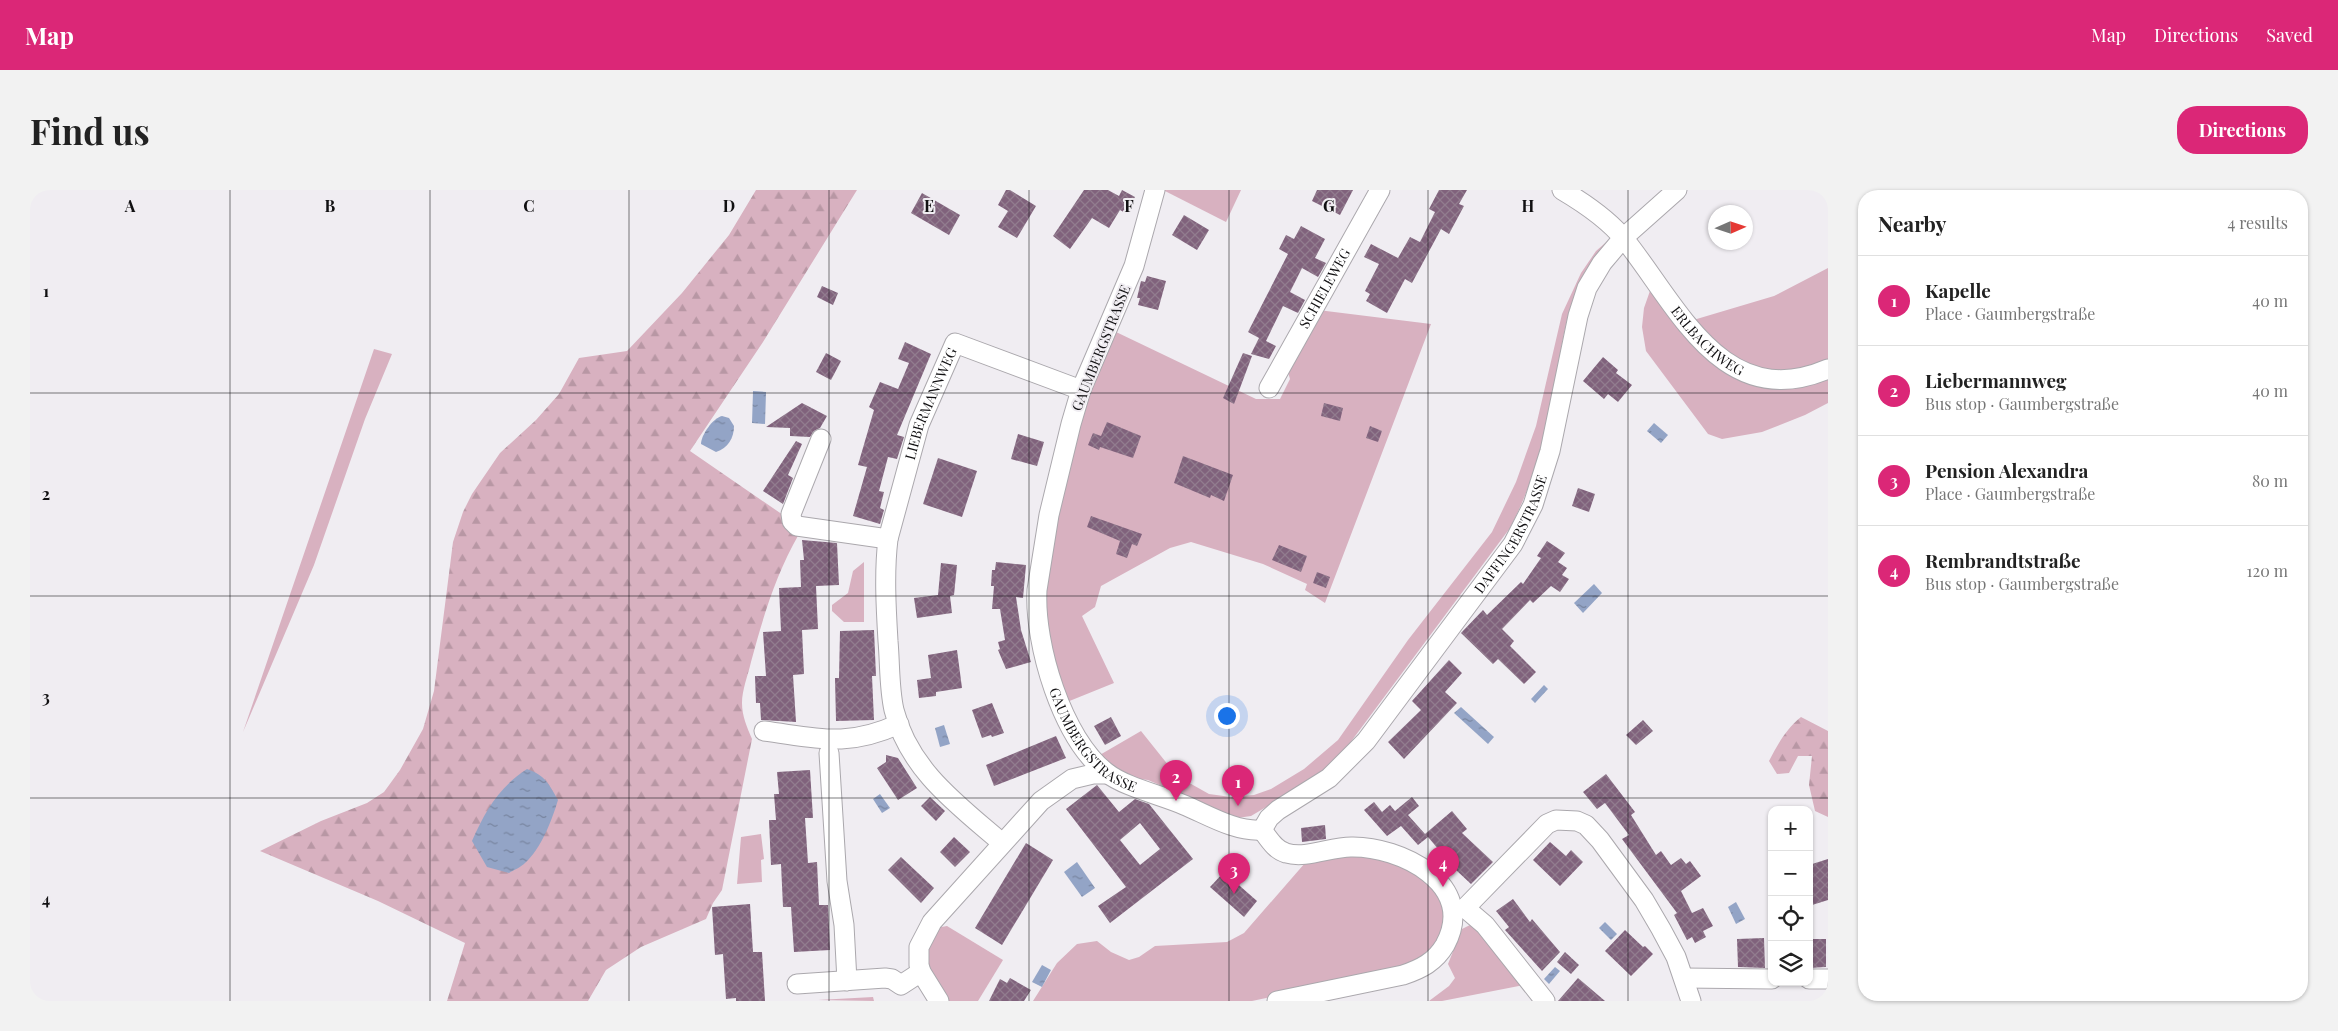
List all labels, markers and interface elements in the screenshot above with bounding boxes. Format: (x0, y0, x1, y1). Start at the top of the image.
text: Map (25, 19, 74, 51)
text: Map (2091, 23, 2126, 47)
text: Directions (2154, 23, 2238, 47)
text: Saved (2266, 23, 2313, 47)
button: Directions (2177, 106, 2308, 154)
text: Find us (30, 107, 150, 154)
text: A (124, 195, 136, 216)
text: B (325, 195, 336, 216)
text: C (523, 195, 535, 216)
text: D (723, 195, 735, 216)
text: E (924, 195, 934, 216)
text: F (1124, 195, 1134, 216)
text: G (1323, 195, 1335, 216)
text: H (1522, 195, 1535, 216)
north arrow (1708, 205, 1753, 250)
text: Nearby (1878, 209, 1947, 237)
text: 4 results (2227, 212, 2288, 233)
street label: SCHIELEWEG (1294, 245, 1354, 332)
text: Kapelle (1925, 277, 1991, 303)
text: 1 (43, 280, 49, 301)
street label: GAUMBERGSTRASSE (1067, 282, 1134, 414)
text: 1 (1891, 290, 1897, 311)
text: 40 m (2252, 290, 2288, 311)
street label: ERLBACHWEG (1667, 302, 1748, 380)
text: Place · Gaumbergstraße (1925, 303, 2095, 324)
street label: LIEBERMANNWEG (900, 344, 961, 462)
text: Liebermannweg (1925, 367, 2067, 393)
text: 2 (1890, 380, 1898, 401)
text: 40 m (2252, 380, 2288, 401)
text: Bus stop · Gaumbergstraße (1925, 393, 2119, 414)
text: Pension Alexandra (1925, 457, 2088, 483)
text: 3 (1890, 470, 1898, 491)
text: 80 m (2252, 470, 2288, 491)
street label: DAFFINGERSTRASSE (1469, 472, 1551, 597)
text: 2 (42, 483, 50, 504)
text: Place · Gaumbergstraße (1925, 483, 2095, 504)
text: Rembrandtstraße (1925, 547, 2081, 573)
text: 4 (1890, 560, 1898, 581)
text: 120 m (2247, 560, 2288, 581)
text: Bus stop · Gaumbergstraße (1925, 573, 2119, 594)
street label: GAUMBERGSTRASSE (1045, 685, 1140, 796)
text: 3 (42, 686, 50, 707)
your location (1214, 703, 1240, 729)
pin: 2 (1160, 760, 1192, 801)
pin: 1 (1222, 765, 1254, 806)
map controls (1768, 806, 1813, 986)
button: + (1768, 806, 1813, 851)
pin: 4 (1427, 846, 1459, 887)
button: − (1768, 851, 1813, 896)
pin: 3 (1218, 853, 1250, 894)
text: 4 (42, 888, 50, 909)
button: locate (1768, 896, 1813, 941)
button: layers (1768, 941, 1813, 986)

